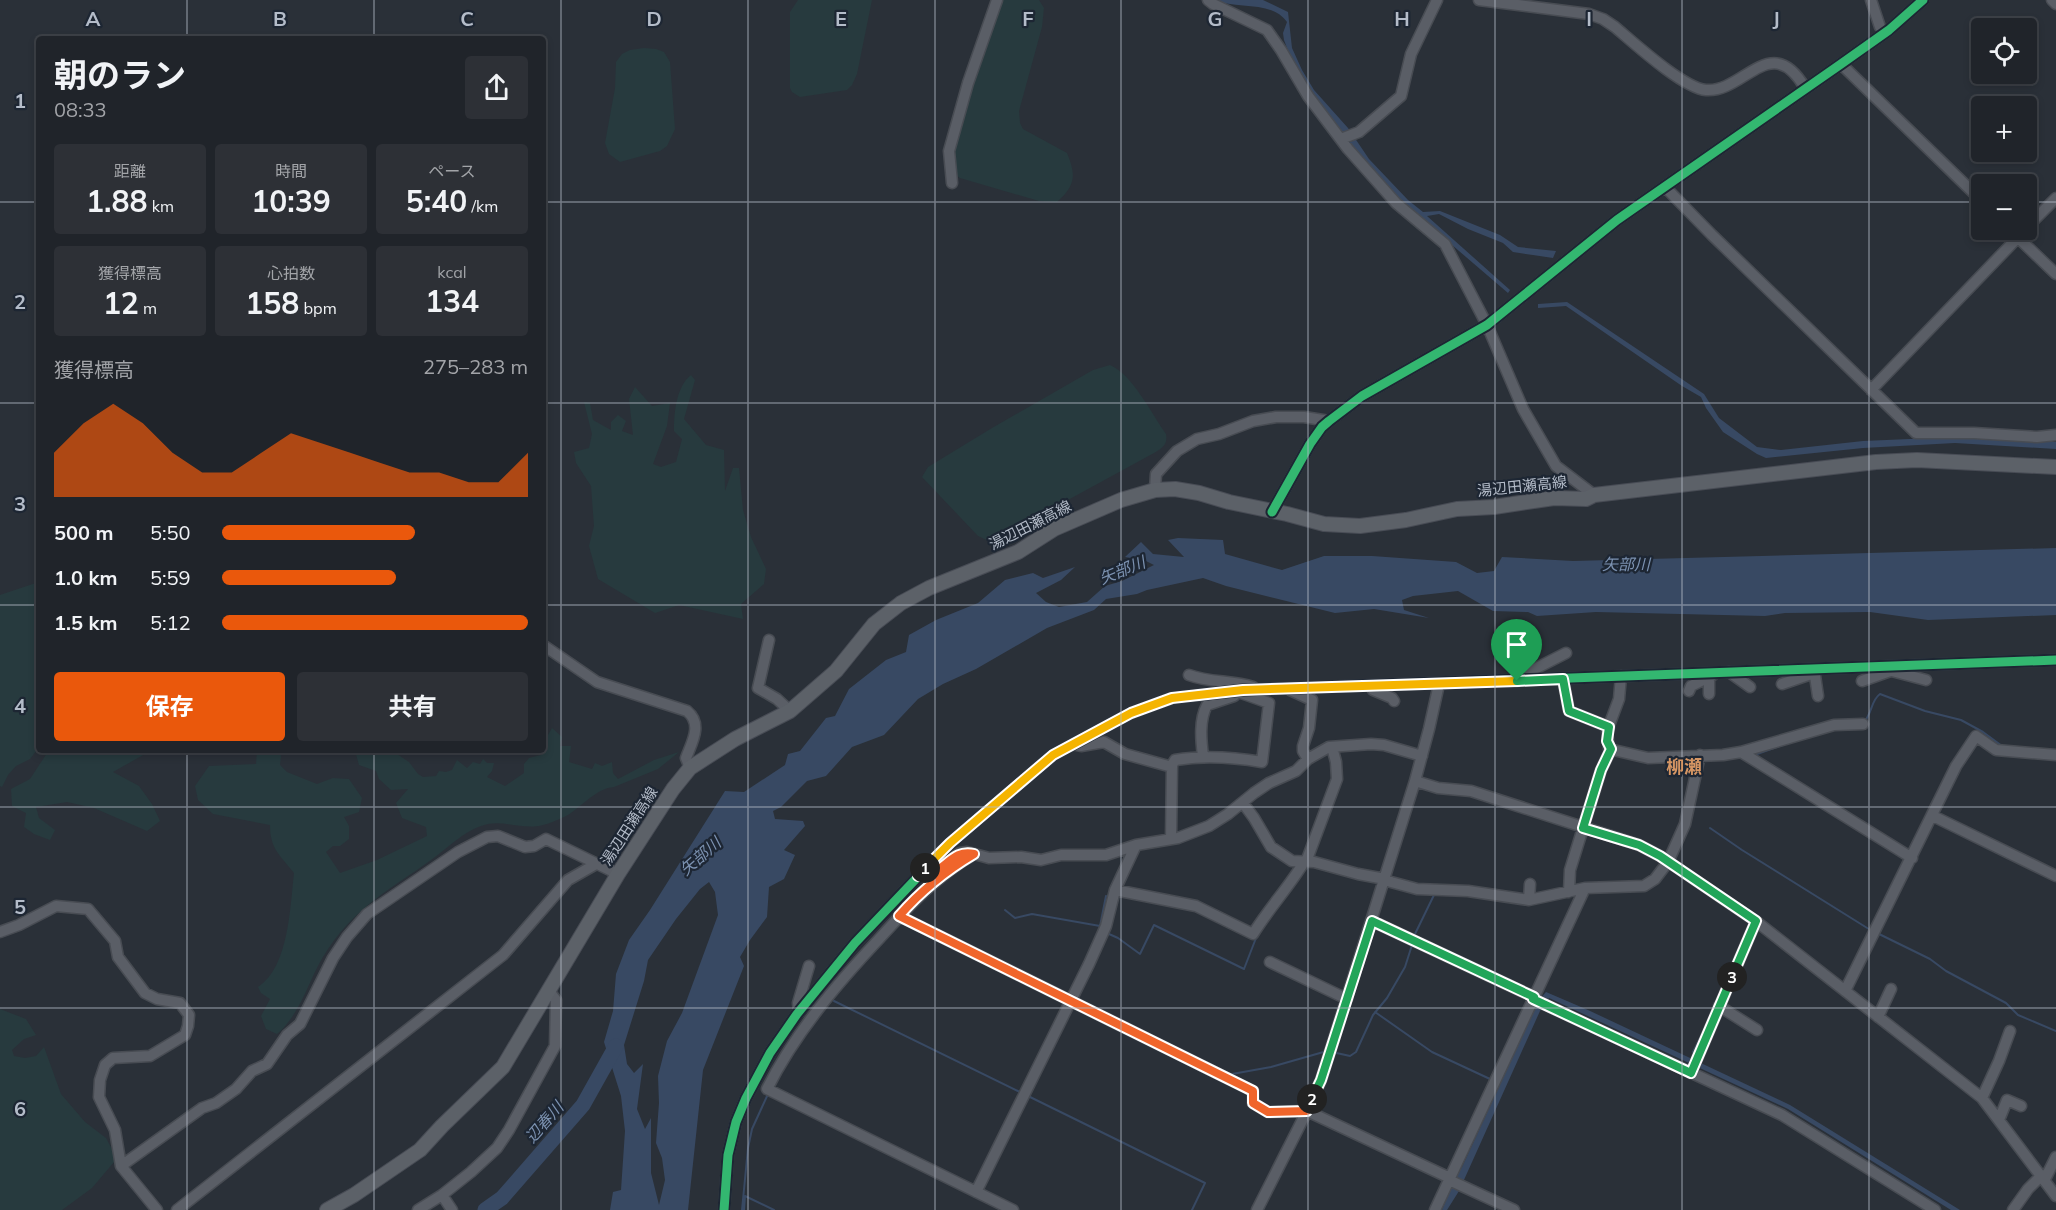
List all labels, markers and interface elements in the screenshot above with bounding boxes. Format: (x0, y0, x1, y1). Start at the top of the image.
text: A (86, 6, 101, 31)
text: B (273, 6, 287, 31)
text: C (460, 6, 474, 31)
text: D (646, 6, 662, 31)
text: E (835, 6, 847, 31)
text: F (1022, 6, 1034, 31)
text: G (1208, 6, 1222, 31)
text: H (1394, 6, 1410, 31)
text: I (1586, 6, 1592, 31)
text: J (1772, 6, 1780, 31)
map controls (1971, 18, 2037, 240)
button: locate (1971, 18, 2037, 84)
text: 朝のラン (54, 54, 186, 95)
button: share (465, 56, 528, 119)
text: 1 (14, 88, 26, 113)
button: + (1971, 96, 2037, 162)
text: 08:33 (54, 97, 107, 122)
text: 距離 (114, 161, 146, 181)
text: 時間 (275, 161, 307, 181)
text: ペース (428, 161, 476, 181)
button: − (1971, 174, 2037, 240)
text: 1.88 (86, 182, 147, 220)
text: 10:39 (251, 182, 331, 220)
text: 5:40 (406, 182, 467, 220)
text: km (147, 196, 174, 216)
text: /km (467, 196, 498, 216)
text: kcal (437, 262, 467, 282)
text: 獲得標高 (98, 263, 162, 283)
text: 心拍数 (267, 263, 315, 283)
text: 134 (425, 282, 479, 320)
text: 12 (103, 284, 139, 322)
text: 158 (245, 284, 299, 322)
text: 2 (14, 289, 26, 314)
text: m (139, 298, 157, 318)
text: bpm (299, 298, 337, 318)
text: 275–283 m (423, 354, 528, 379)
text: 獲得標高 (54, 357, 134, 382)
street label: 湯辺田瀬高線 (1476, 472, 1568, 500)
text: 3 (14, 491, 26, 516)
street label: 湯辺田瀬高線 (986, 496, 1074, 554)
text: 500 m (54, 520, 113, 545)
text: 5:50 (150, 520, 191, 545)
water label: 矢部川 (1096, 551, 1150, 588)
water label: 矢部川 (1602, 554, 1652, 574)
text: 1.0 km (54, 565, 117, 590)
text: 5:59 (150, 565, 191, 590)
text: 1.5 km (54, 610, 117, 635)
text: 5:12 (150, 610, 191, 635)
pin (1491, 619, 1542, 681)
icon: arrive (1500, 628, 1533, 661)
button: 保存 (54, 672, 285, 741)
button: 共有 (297, 672, 528, 741)
text: 4 (14, 693, 26, 718)
district label: 柳瀬 (1666, 755, 1702, 778)
street label: 湯辺田瀬高線 (597, 783, 661, 869)
water label: 矢部川 (675, 831, 726, 879)
pin: 1 (910, 853, 940, 883)
text: 1 (920, 858, 930, 878)
text: 5 (14, 894, 26, 919)
pin: 3 (1717, 962, 1747, 992)
text: 3 (1727, 967, 1737, 987)
pin: 2 (1297, 1084, 1327, 1114)
text: 2 (1307, 1089, 1317, 1109)
text: 6 (14, 1096, 26, 1121)
water label: 辺春川 (521, 1096, 569, 1147)

